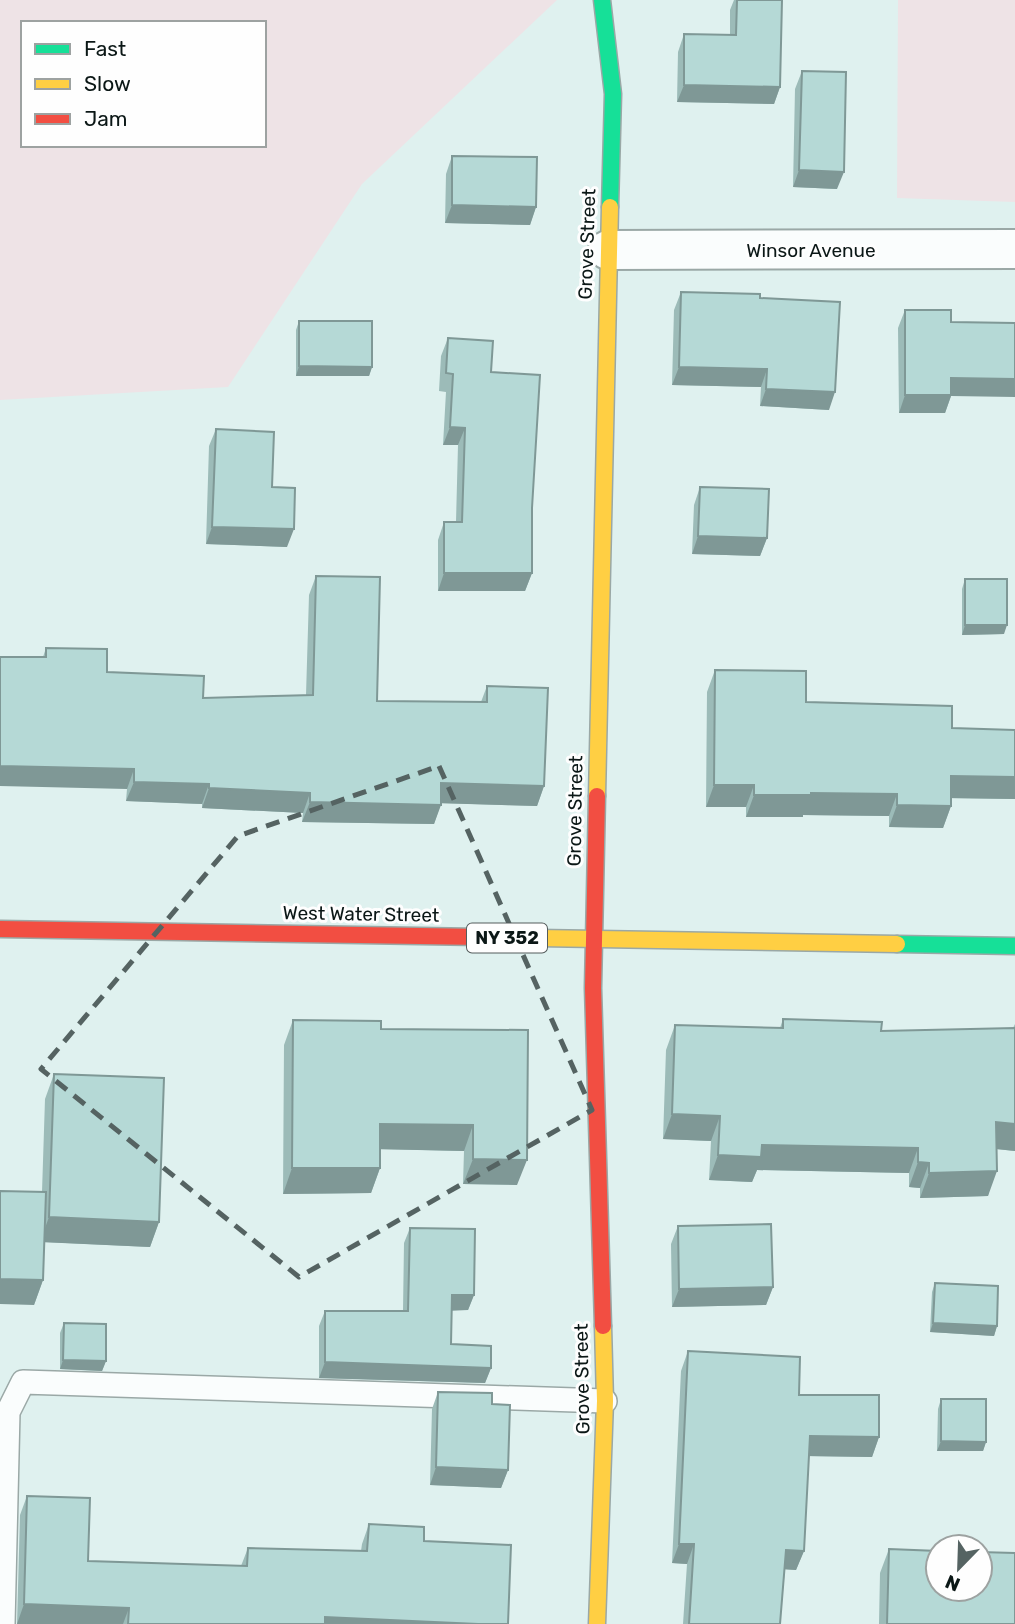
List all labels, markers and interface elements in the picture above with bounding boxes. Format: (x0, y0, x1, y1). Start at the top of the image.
legend (21, 21, 266, 147)
text: Fast (84, 36, 126, 61)
text: Slow (84, 71, 131, 96)
text: Jam (84, 106, 128, 131)
street label: Grove Street (574, 188, 600, 300)
street label: Winsor Avenue (746, 239, 876, 262)
street label: Grove Street (563, 755, 587, 867)
street label: West Water Street (283, 901, 440, 927)
road number: NY 352 (467, 923, 547, 953)
street label: Grove Street (570, 1323, 594, 1435)
north arrow (924, 1533, 994, 1603)
text: N (942, 1570, 963, 1596)

